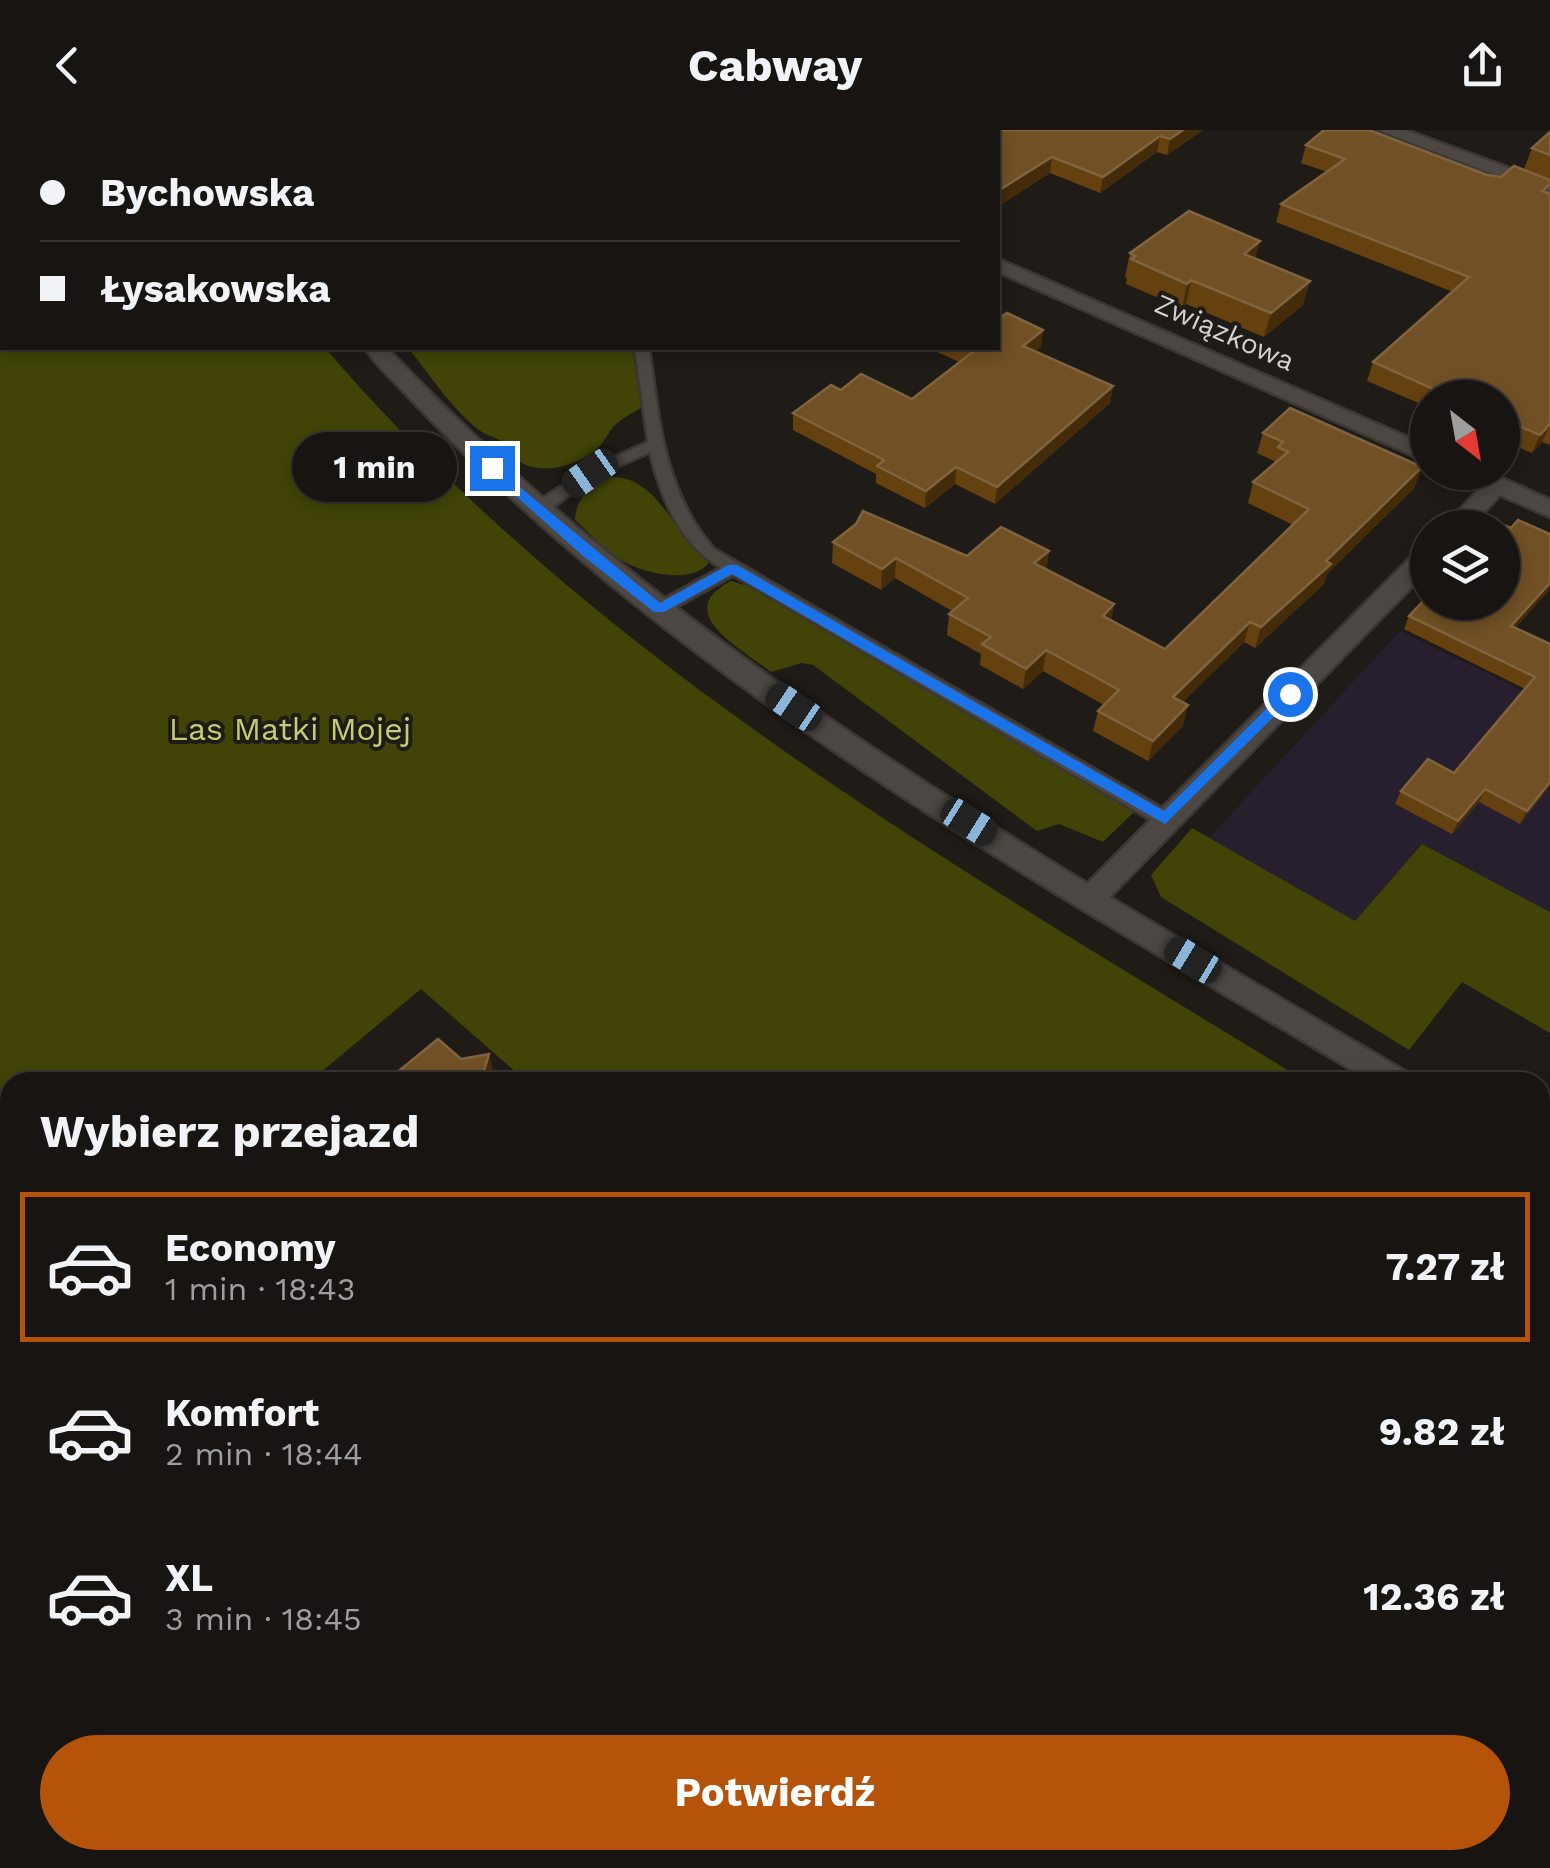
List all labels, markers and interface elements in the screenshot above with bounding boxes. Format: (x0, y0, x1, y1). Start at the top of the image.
icon: back (40, 38, 95, 93)
icon: share (1455, 38, 1510, 93)
text: Cabway (688, 39, 862, 92)
text: Bychowska (100, 171, 314, 215)
text: Łysakowska (100, 267, 330, 311)
street label: Związkowa (1150, 287, 1300, 378)
north arrow (1410, 380, 1520, 490)
map controls (1410, 380, 1520, 620)
callout: 1 min (292, 433, 457, 503)
car (557, 444, 623, 502)
route end (470, 446, 515, 491)
text: 1 min (333, 448, 416, 486)
button: layers (1410, 510, 1520, 620)
route start (1268, 672, 1313, 717)
car (761, 678, 827, 736)
park label: Las Matki Mojej (169, 710, 411, 748)
car (936, 793, 1002, 851)
car (1160, 932, 1226, 988)
text: Wybierz przejazd (40, 1105, 419, 1158)
icon: car (45, 1222, 135, 1312)
text: Economy (165, 1226, 336, 1270)
text: 7.27 zł (1386, 1245, 1505, 1289)
text: 1 min · 18:43 (165, 1270, 356, 1308)
icon: car (45, 1387, 135, 1477)
text: Komfort (165, 1391, 319, 1435)
text: 9.82 zł (1379, 1410, 1505, 1454)
text: 2 min · 18:44 (165, 1435, 363, 1473)
icon: car (45, 1552, 135, 1642)
text: XL (165, 1556, 213, 1600)
text: 12.36 zł (1363, 1575, 1505, 1619)
text: 3 min · 18:45 (165, 1600, 362, 1638)
button: Potwierdź (40, 1735, 1510, 1850)

